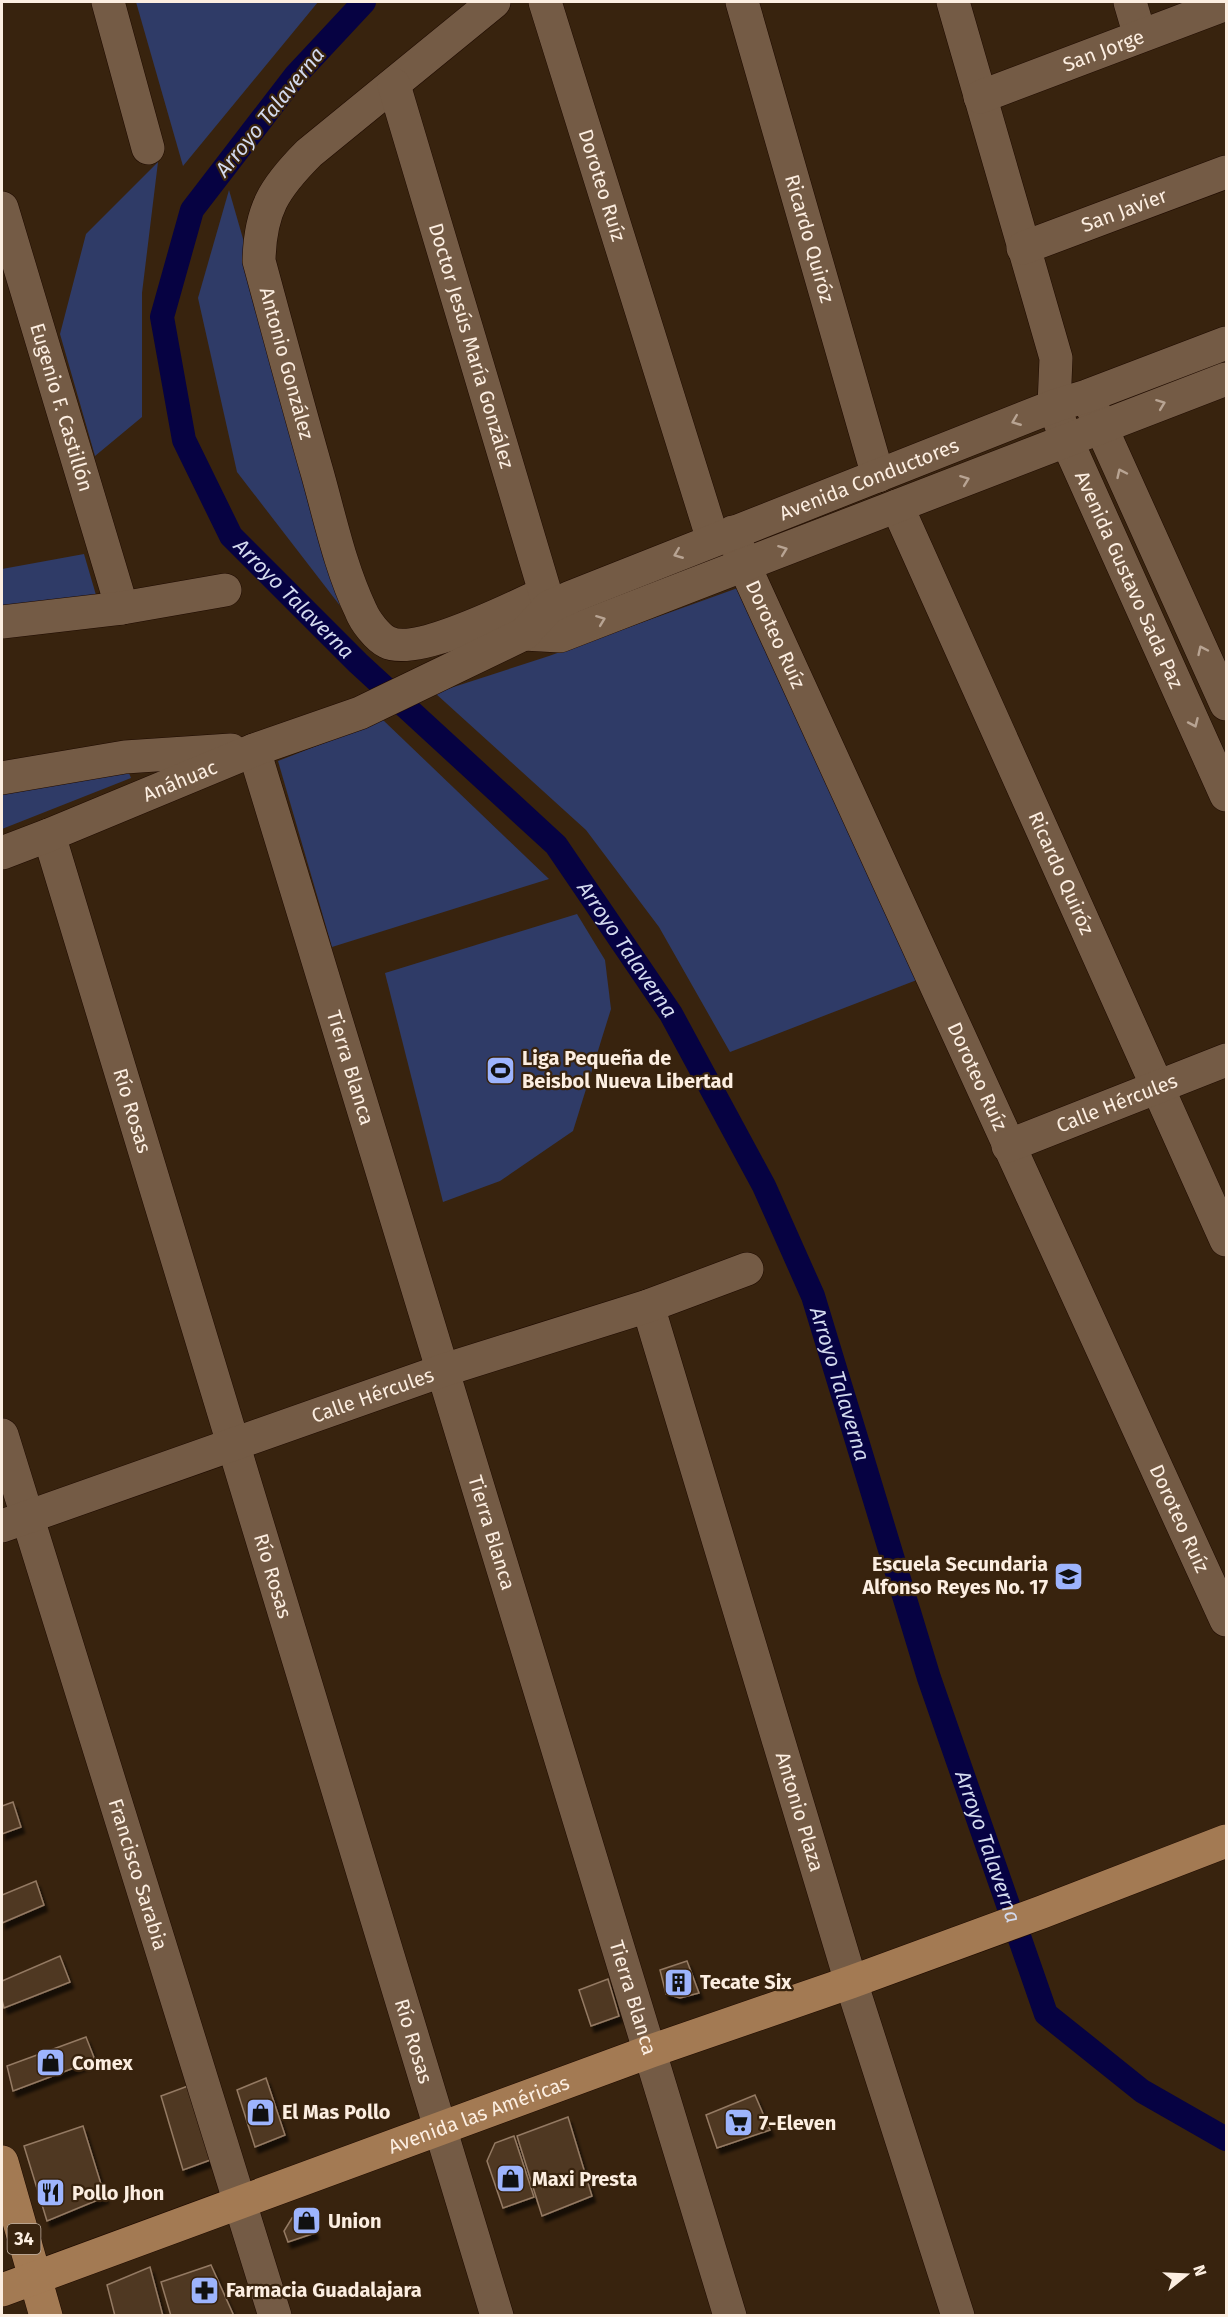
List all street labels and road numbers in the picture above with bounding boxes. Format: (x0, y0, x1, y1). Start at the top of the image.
street label: San Jorge (1059, 24, 1147, 77)
street label: Doroteo Ruíz (573, 126, 631, 245)
street label: Ricardo Quiróz (780, 171, 840, 306)
street label: San Javier (1078, 183, 1171, 237)
street label: Doctor Jesús María González (424, 220, 520, 472)
street label: Antonio González (255, 285, 319, 442)
street label: Eugenio F. Castillón (25, 320, 98, 494)
street label: Avenida Conductores (776, 433, 962, 525)
street label: Avenida Gustavo Sada Paz (1070, 467, 1189, 692)
street label: Doroteo Ruíz (741, 576, 811, 692)
street label: Anáhuac (139, 755, 220, 807)
street label: Ricardo Quiróz (1023, 807, 1100, 938)
street label: Tierra Blanca (322, 1007, 379, 1128)
street label: Doroteo Ruíz (943, 1018, 1013, 1135)
street label: Río Rosas (108, 1065, 157, 1156)
street label: Calle Hércules (1053, 1068, 1181, 1138)
street label: Calle Hércules (308, 1363, 437, 1428)
street label: Doroteo Ruíz (1145, 1461, 1215, 1577)
street label: Tierra Blanca (463, 1472, 521, 1593)
street label: Río Rosas (249, 1531, 297, 1621)
street label: Antonio Plaza (771, 1749, 829, 1874)
street label: Francisco Sarabia (103, 1796, 173, 1953)
street label: Tierra Blanca (604, 1937, 662, 2058)
street label: Río Rosas (390, 1996, 438, 2086)
street label: Avenida las Américas (385, 2070, 573, 2159)
road number: 34 (8, 2224, 40, 2254)

